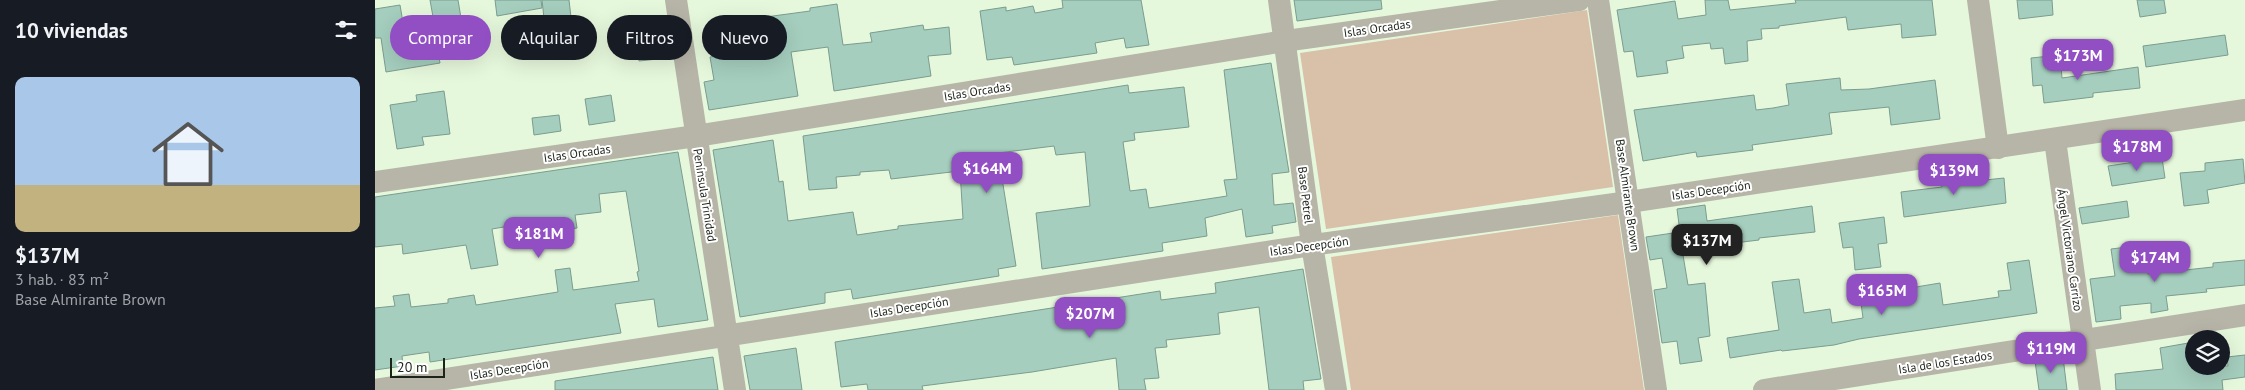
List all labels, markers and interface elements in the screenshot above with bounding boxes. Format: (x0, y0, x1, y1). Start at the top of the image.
chip: Comprar (390, 15, 491, 60)
chip: Alquilar (501, 15, 597, 60)
chip: Filtros (607, 15, 692, 60)
chip: Nuevo (702, 15, 787, 60)
icon: filters (332, 16, 360, 44)
street label: Islas Orcadas (1343, 16, 1411, 40)
text: 10 viviendas (15, 17, 128, 44)
pin: $173M (2043, 38, 2113, 81)
text: $173M (2053, 45, 2103, 65)
street label: Islas Orcadas (943, 78, 1011, 104)
icon: home (143, 109, 233, 199)
pin: $178M (2102, 130, 2172, 172)
text: $178M (2112, 136, 2162, 156)
street label: Base Almirante Brown (1613, 138, 1643, 252)
street label: Islas Orcadas (543, 141, 611, 165)
street label: Península Trinidad (690, 147, 720, 243)
pin: $164M (952, 152, 1022, 194)
pin: $139M (1919, 154, 1989, 196)
text: $164M (962, 158, 1012, 178)
text: $139M (1929, 160, 1979, 180)
street label: Base Petrel (1295, 166, 1317, 225)
street label: Islas Decepción (1671, 177, 1751, 203)
street label: Ángel Victoriano Carrizo (2054, 188, 2086, 312)
pin: $181M (504, 216, 574, 259)
text: $181M (514, 223, 564, 243)
pin: $137M (1672, 224, 1742, 266)
text: $137M (1682, 230, 1732, 250)
street label: Islas Decepción (1269, 233, 1349, 259)
pin: $174M (2120, 240, 2190, 283)
text: $137M (15, 242, 79, 269)
text: $174M (2130, 247, 2180, 267)
text: 3 hab. · 83 m² (15, 269, 109, 289)
pin: $165M (1847, 274, 1917, 316)
text: $165M (1857, 280, 1907, 300)
text: Base Almirante Brown (15, 289, 166, 309)
street label: Islas Decepción (869, 293, 949, 321)
pin: $207M (1055, 296, 1125, 339)
text: $207M (1065, 303, 1115, 323)
map controls (2185, 330, 2230, 375)
button: layers (2185, 330, 2230, 375)
pin: $119M (2016, 332, 2086, 374)
text: $119M (2026, 338, 2076, 358)
street label: Isla de los Estados (1897, 347, 1993, 377)
scale bar (390, 355, 445, 378)
street label: Islas Decepción (469, 355, 549, 383)
text: 20 m (397, 358, 427, 376)

